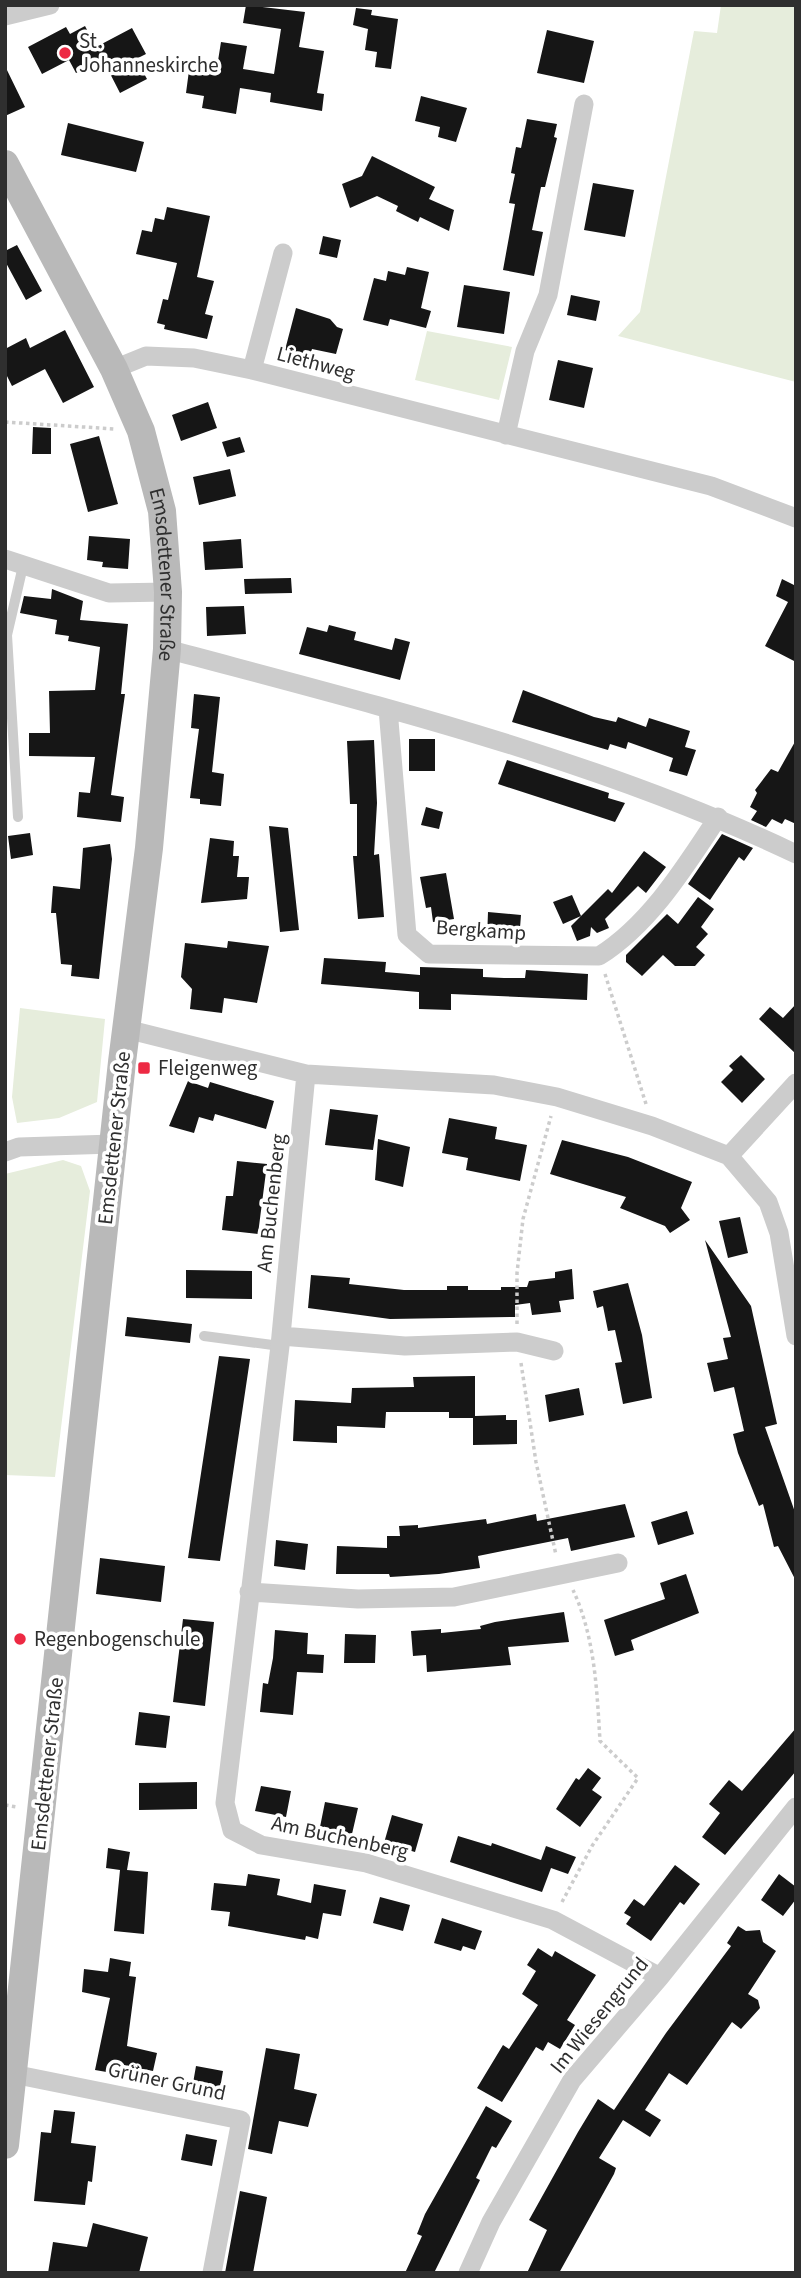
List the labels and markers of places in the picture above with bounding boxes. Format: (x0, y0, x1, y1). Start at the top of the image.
place label: St. Johanneskirche (79, 26, 219, 80)
marker: St. Johanneskirche (57, 45, 73, 61)
place label: Fleigenweg (158, 1053, 258, 1083)
marker: Fleigenweg (136, 1060, 152, 1076)
place label: Regenbogenschule (34, 1624, 200, 1654)
marker: Regenbogenschule (12, 1631, 28, 1647)

